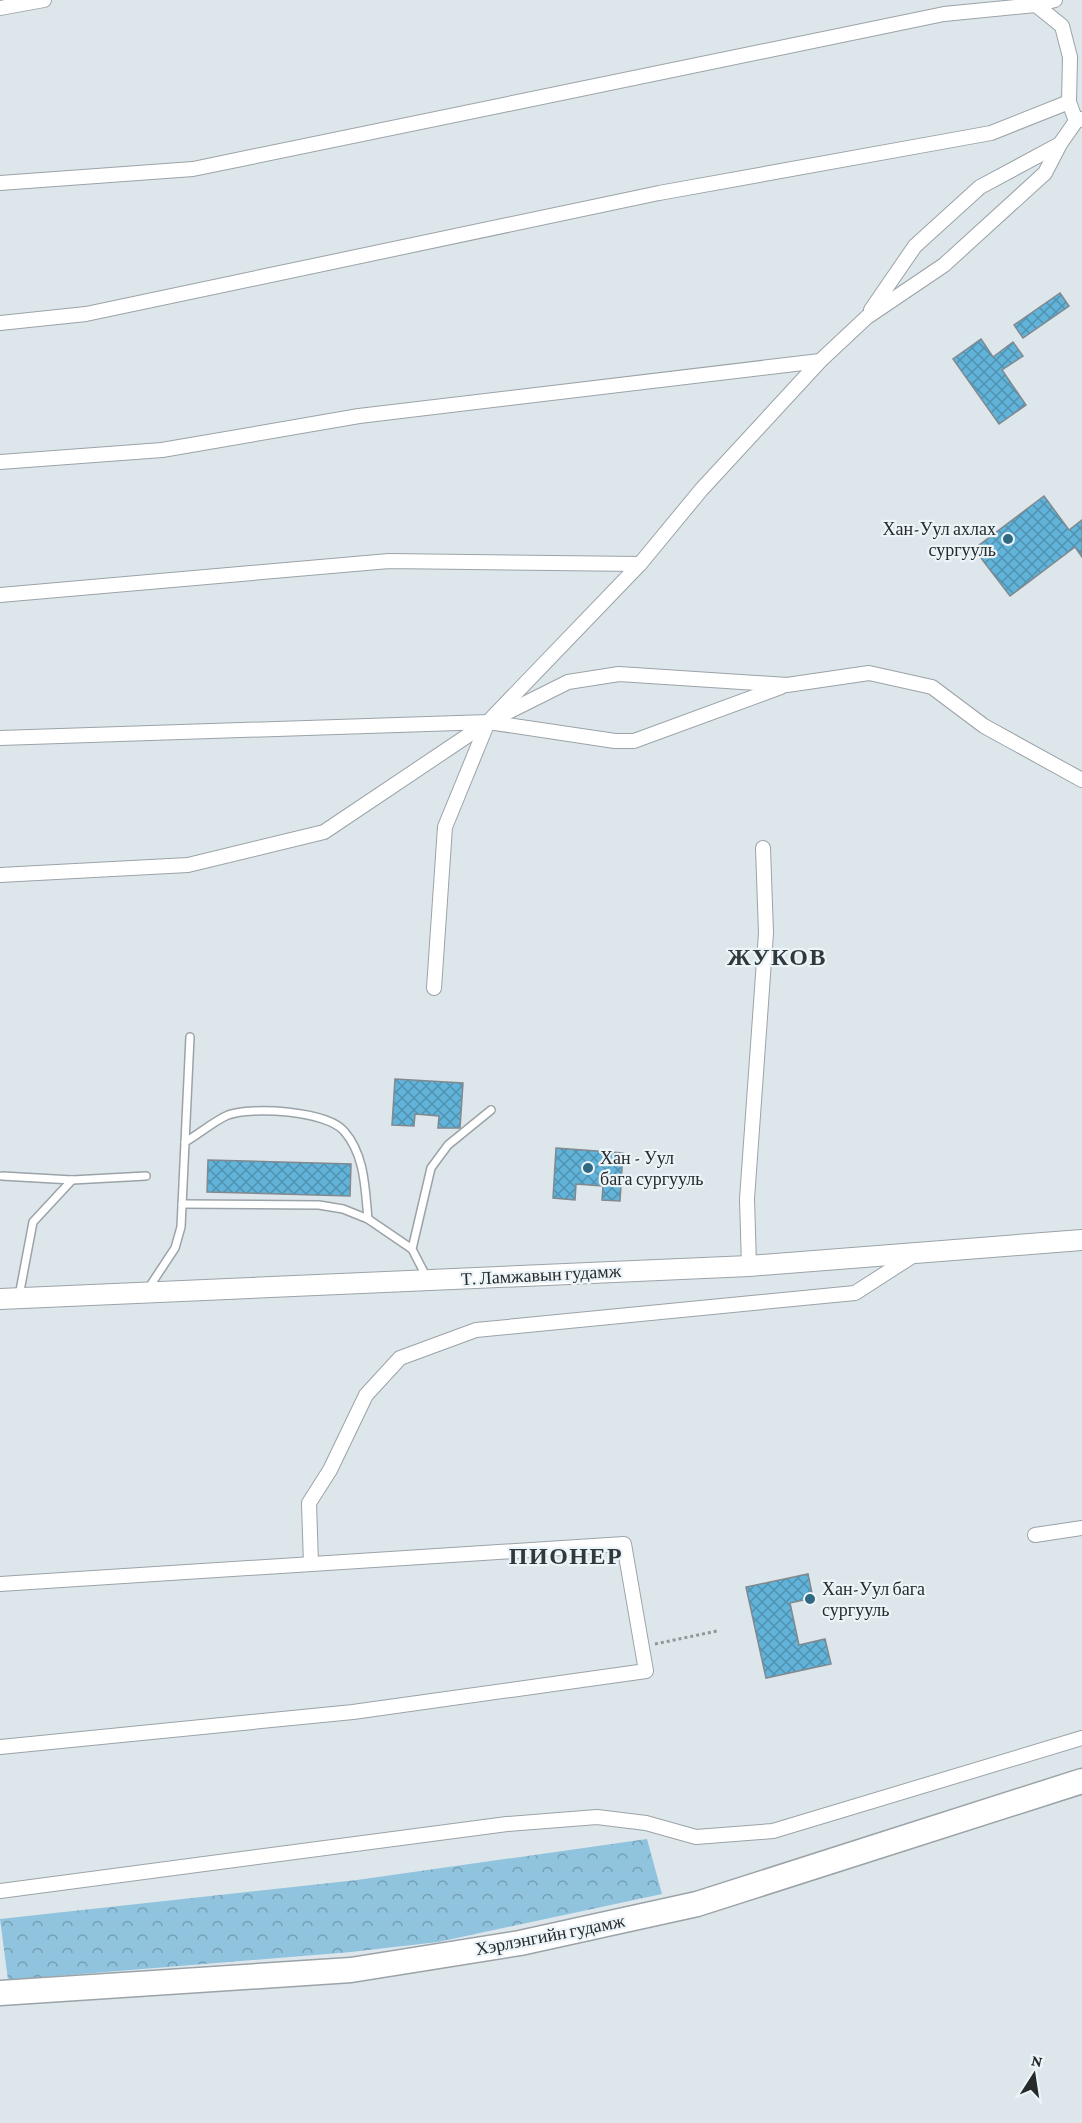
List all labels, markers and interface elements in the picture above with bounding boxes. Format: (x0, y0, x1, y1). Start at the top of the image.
place label: Хан-Уул ахлах сургууль (883, 519, 996, 560)
marker: Хан-Уул ахлах сургууль (1001, 532, 1015, 546)
district label: ЖУКОВ (727, 943, 827, 970)
place label: Хан - Уул бага сургууль (600, 1148, 703, 1189)
marker: Хан - Уул бага сургууль (581, 1161, 595, 1175)
street label: Т. Ламжавын гудамж (460, 1261, 622, 1289)
district label: ПИОНЕР (509, 1542, 623, 1569)
place label: Хан-Уул бага сургууль (822, 1579, 925, 1620)
marker: Хан-Уул бага сургууль (803, 1592, 817, 1606)
street label: Хэрлэнгийн гудамж (474, 1911, 627, 1959)
north arrow (1004, 2045, 1064, 2105)
text: N (1030, 2051, 1044, 2070)

